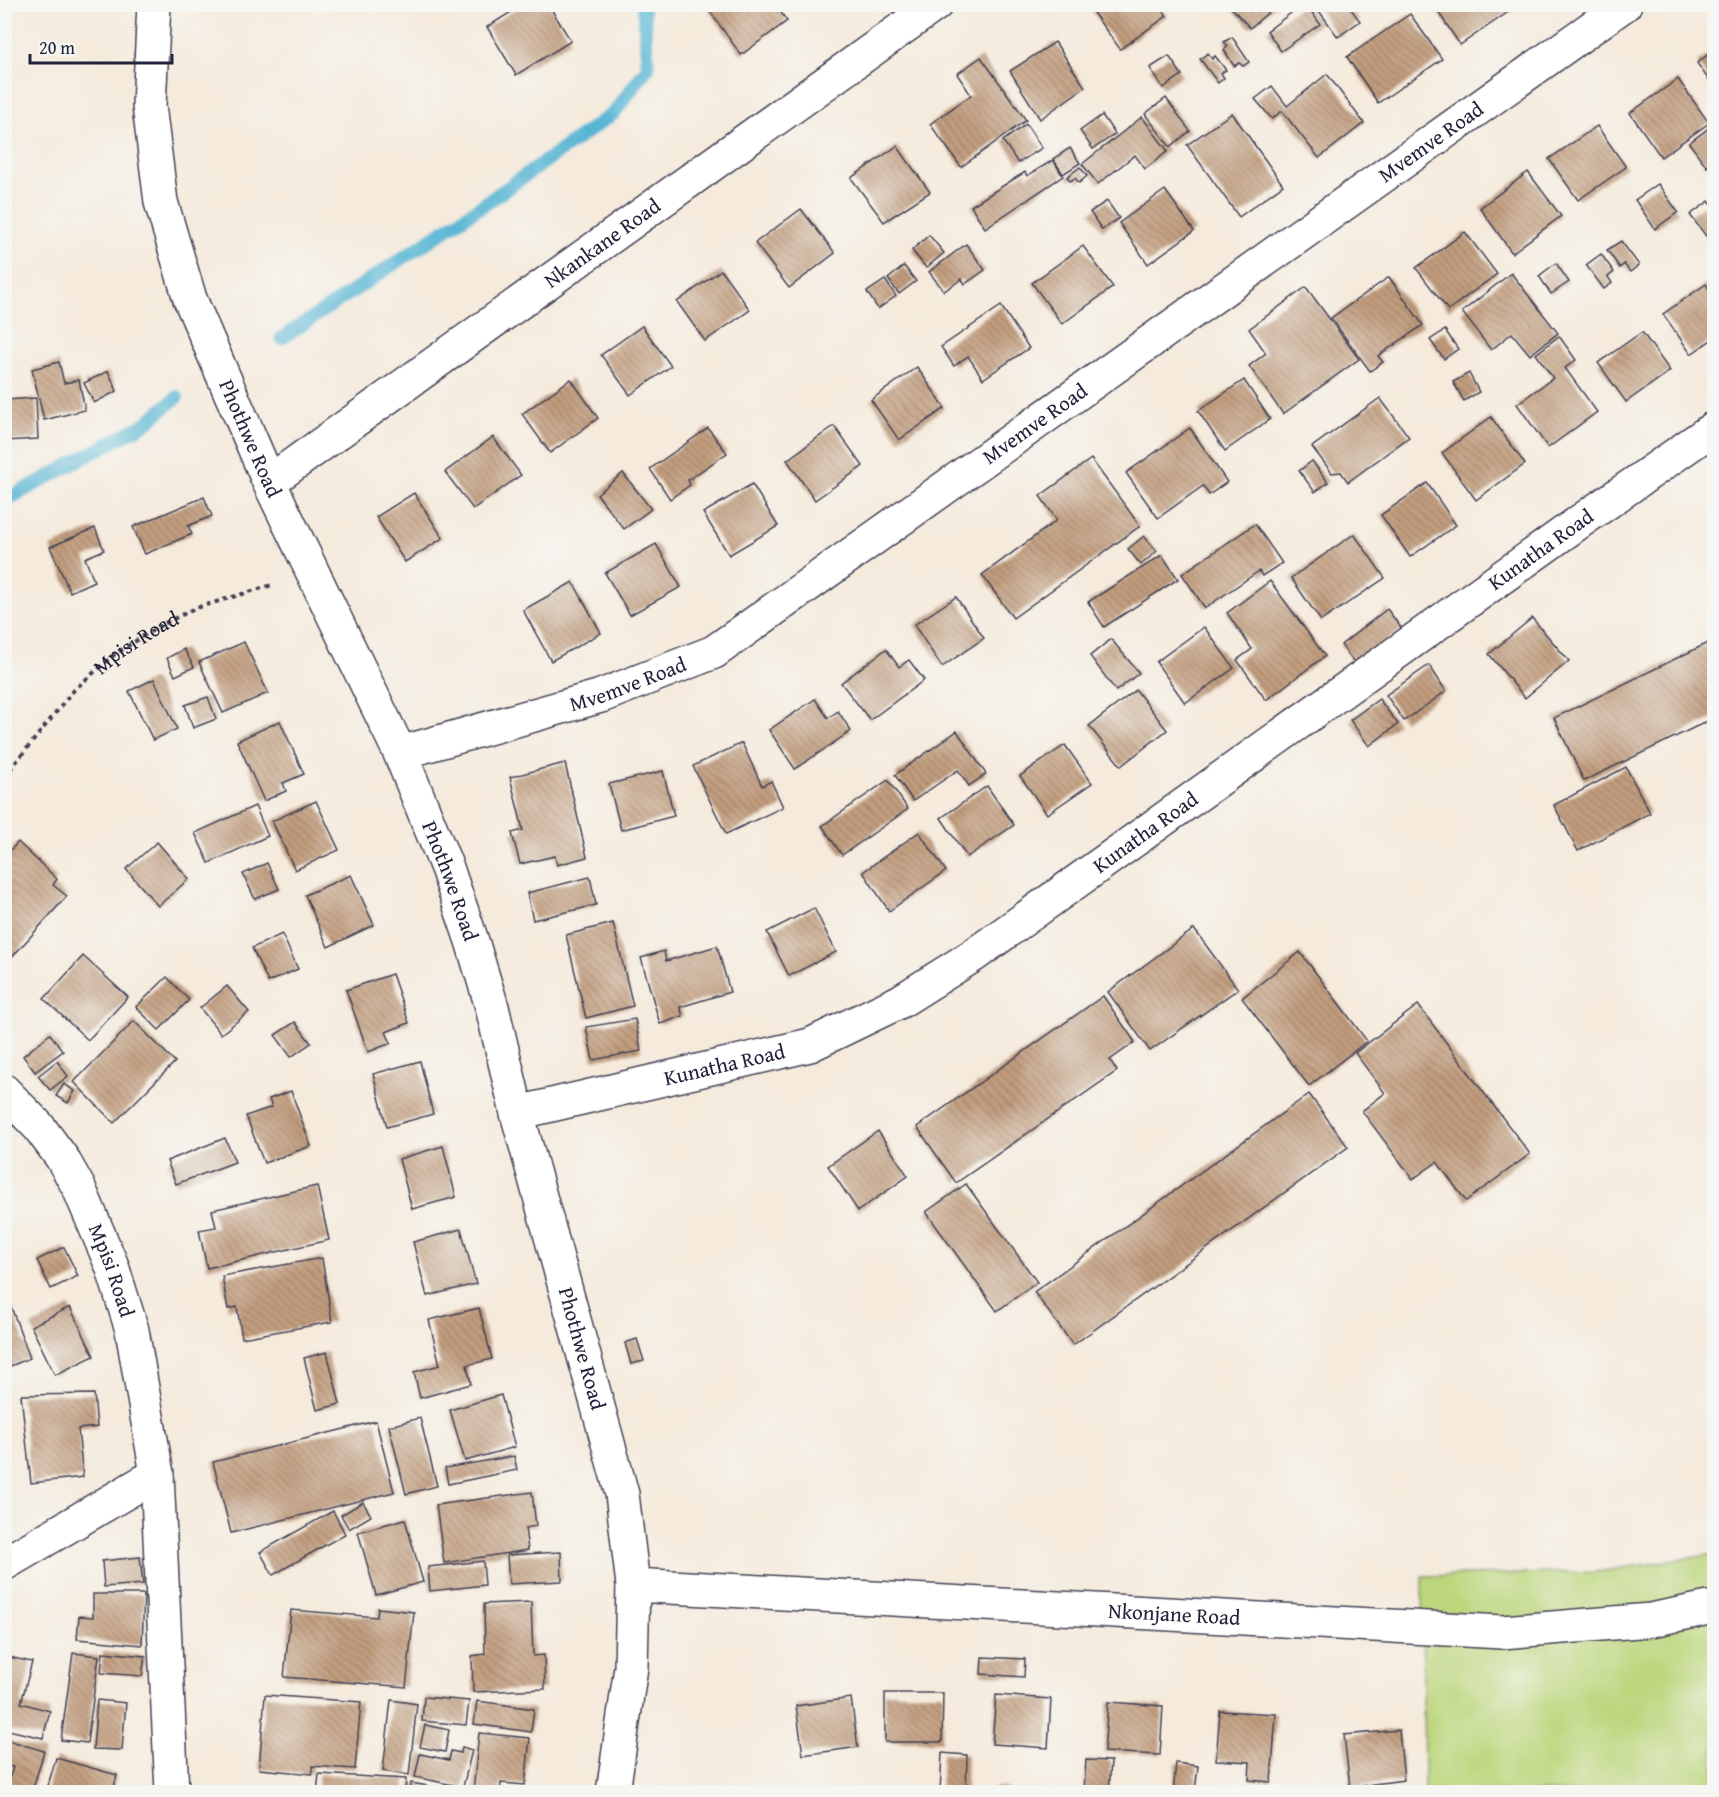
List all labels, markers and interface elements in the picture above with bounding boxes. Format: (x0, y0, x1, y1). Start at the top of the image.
scale bar (30, 27, 172, 65)
text: 20 m (39, 34, 75, 61)
street label: Mvemve Road (1372, 93, 1490, 190)
street label: Nkankane Road (537, 190, 667, 295)
street label: Phothwe Road (211, 374, 291, 503)
street label: Mvemve Road (976, 375, 1094, 471)
street label: Kunatha Road (1481, 500, 1600, 598)
street label: Mpisi Road (86, 602, 184, 682)
street label: Mvemve Road (566, 648, 691, 719)
street label: Kunatha Road (1086, 783, 1205, 880)
street label: Phothwe Road (414, 816, 487, 946)
street label: Kunatha Road (661, 1035, 789, 1093)
street label: Mpisi Road (81, 1219, 143, 1321)
street label: Phothwe Road (551, 1284, 614, 1414)
street label: Nkonjane Road (1107, 1595, 1242, 1633)

